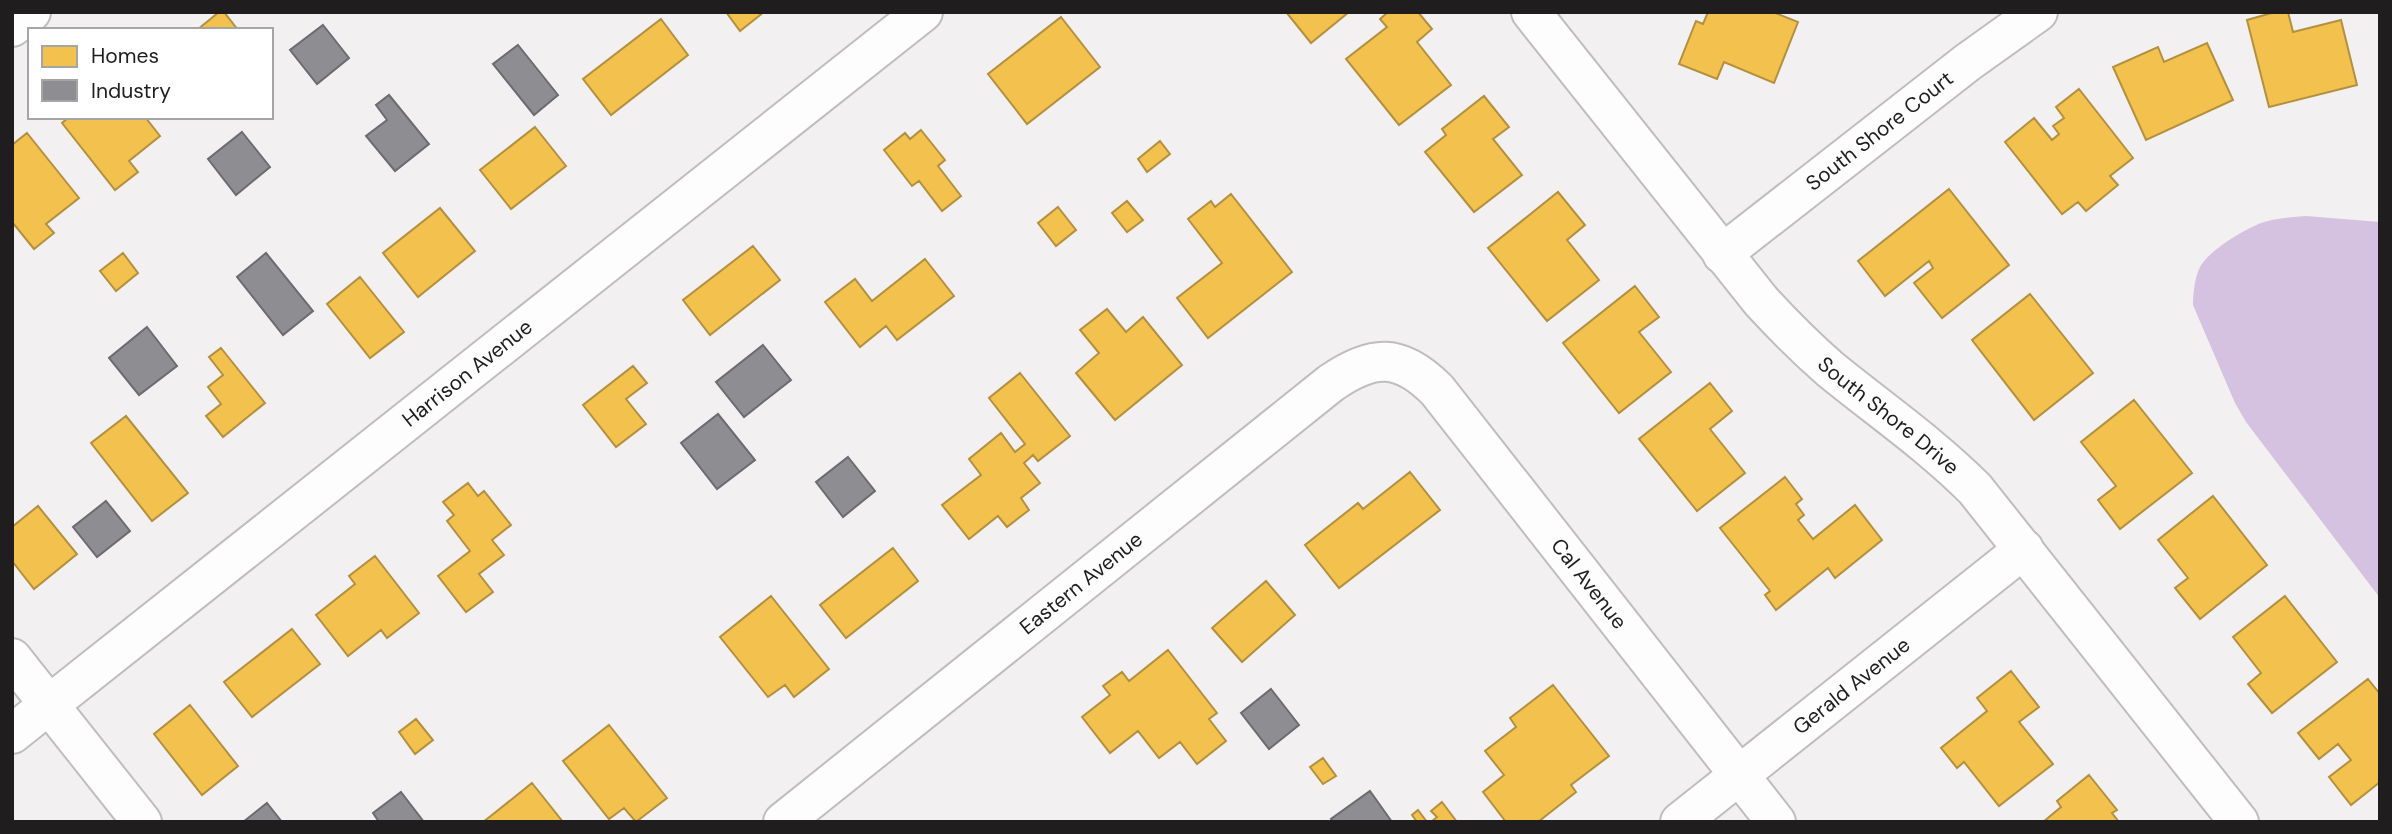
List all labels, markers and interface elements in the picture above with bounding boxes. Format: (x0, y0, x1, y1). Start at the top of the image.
legend (28, 28, 273, 119)
text: Homes (91, 42, 159, 70)
street label: South Shore Court (1800, 65, 1959, 197)
text: Industry (91, 77, 171, 105)
street label: Harrison Avenue (397, 313, 538, 433)
street label: South Shore Drive (1812, 350, 1965, 481)
street label: Eastern Avenue (1014, 525, 1149, 641)
street label: Cal Avenue (1545, 533, 1633, 635)
street label: Gerald Avenue (1787, 631, 1916, 741)

